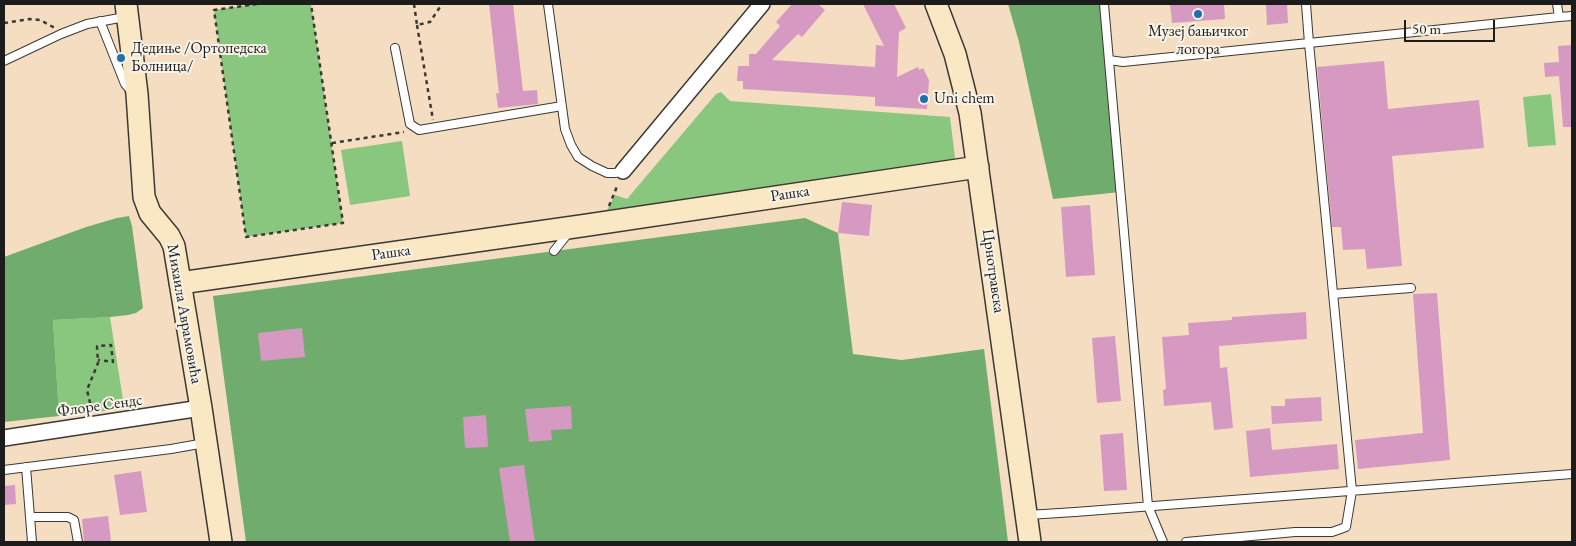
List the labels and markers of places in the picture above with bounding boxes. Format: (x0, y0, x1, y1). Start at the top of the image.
marker: Музеј бањичког логора (1192, 8, 1204, 20)
place label: Музеј бањичког логора (1148, 22, 1248, 60)
place label: Дедиње /Ортопедска Болница/ (131, 39, 267, 77)
marker: Дедиње /Ортопедска Болница/ (115, 52, 127, 64)
place label: Uni chem (934, 89, 995, 109)
marker: Uni chem (918, 93, 930, 105)

